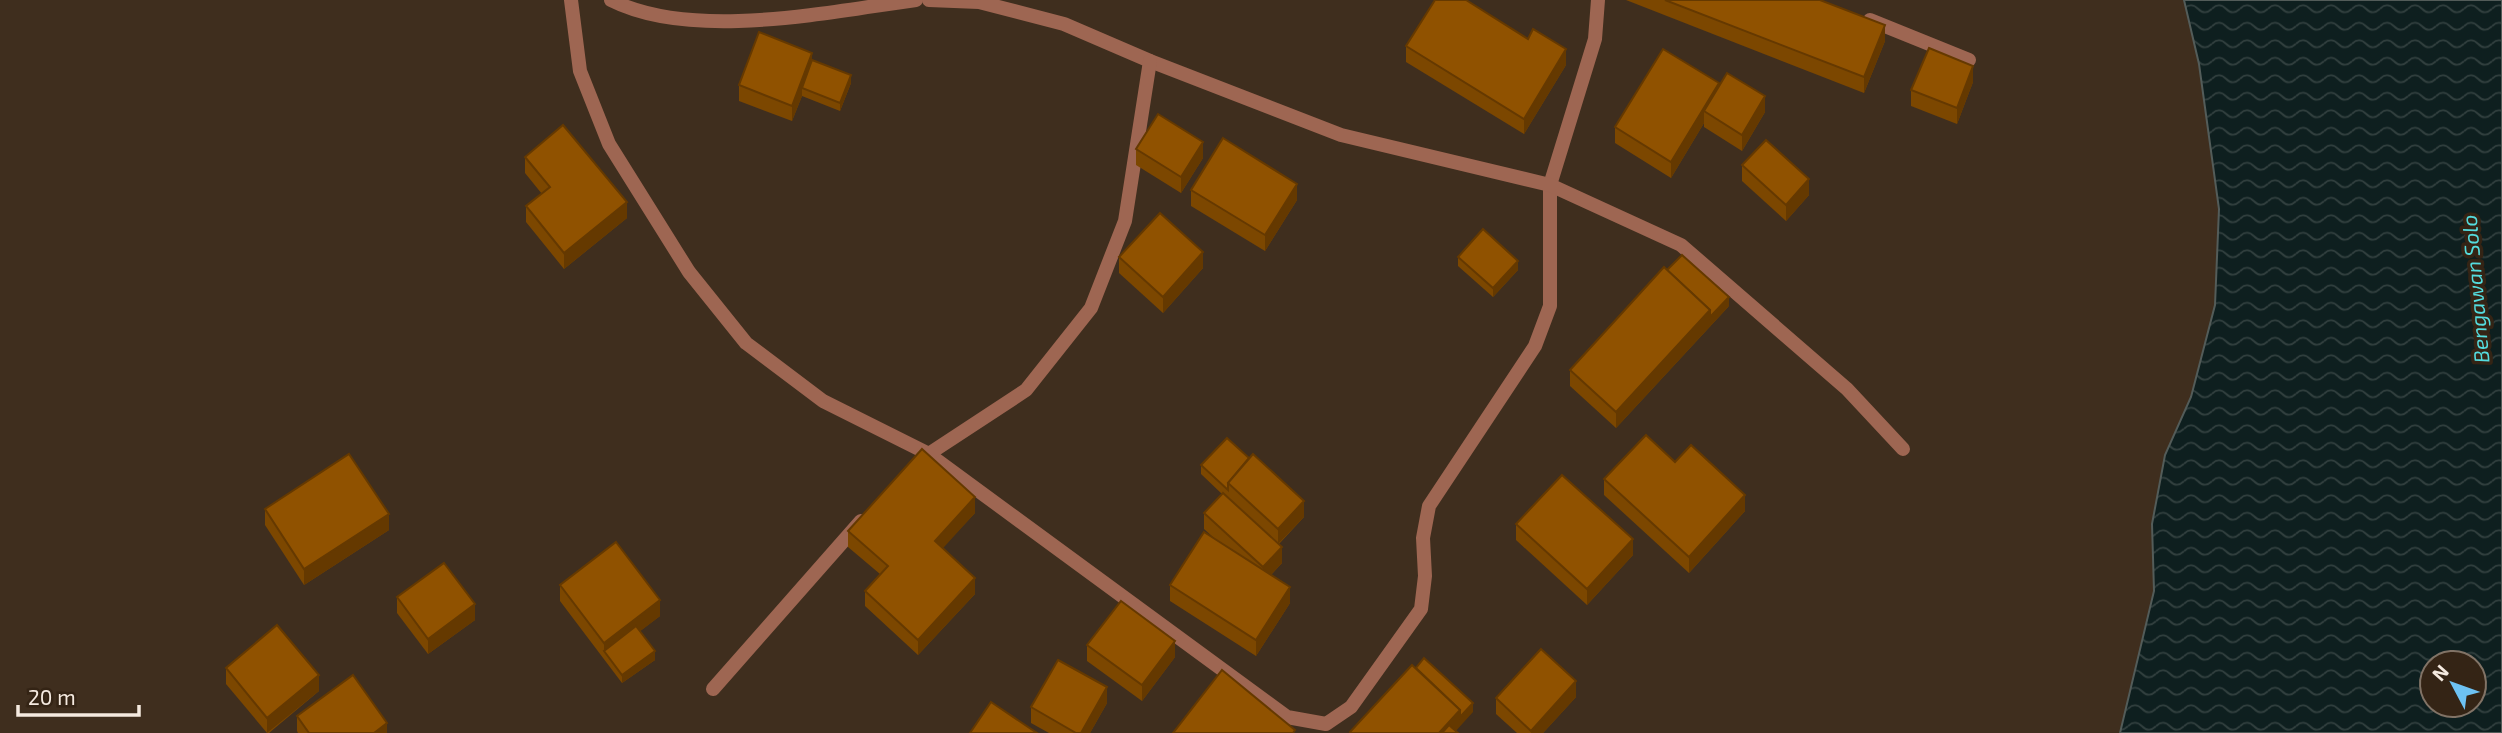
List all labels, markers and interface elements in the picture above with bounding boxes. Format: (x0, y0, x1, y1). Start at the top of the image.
water label: Bengawan Solo (2456, 214, 2493, 364)
north arrow (2418, 649, 2488, 719)
text: N (2427, 660, 2453, 685)
scale bar (18, 674, 138, 718)
text: 20 m (28, 684, 76, 709)

